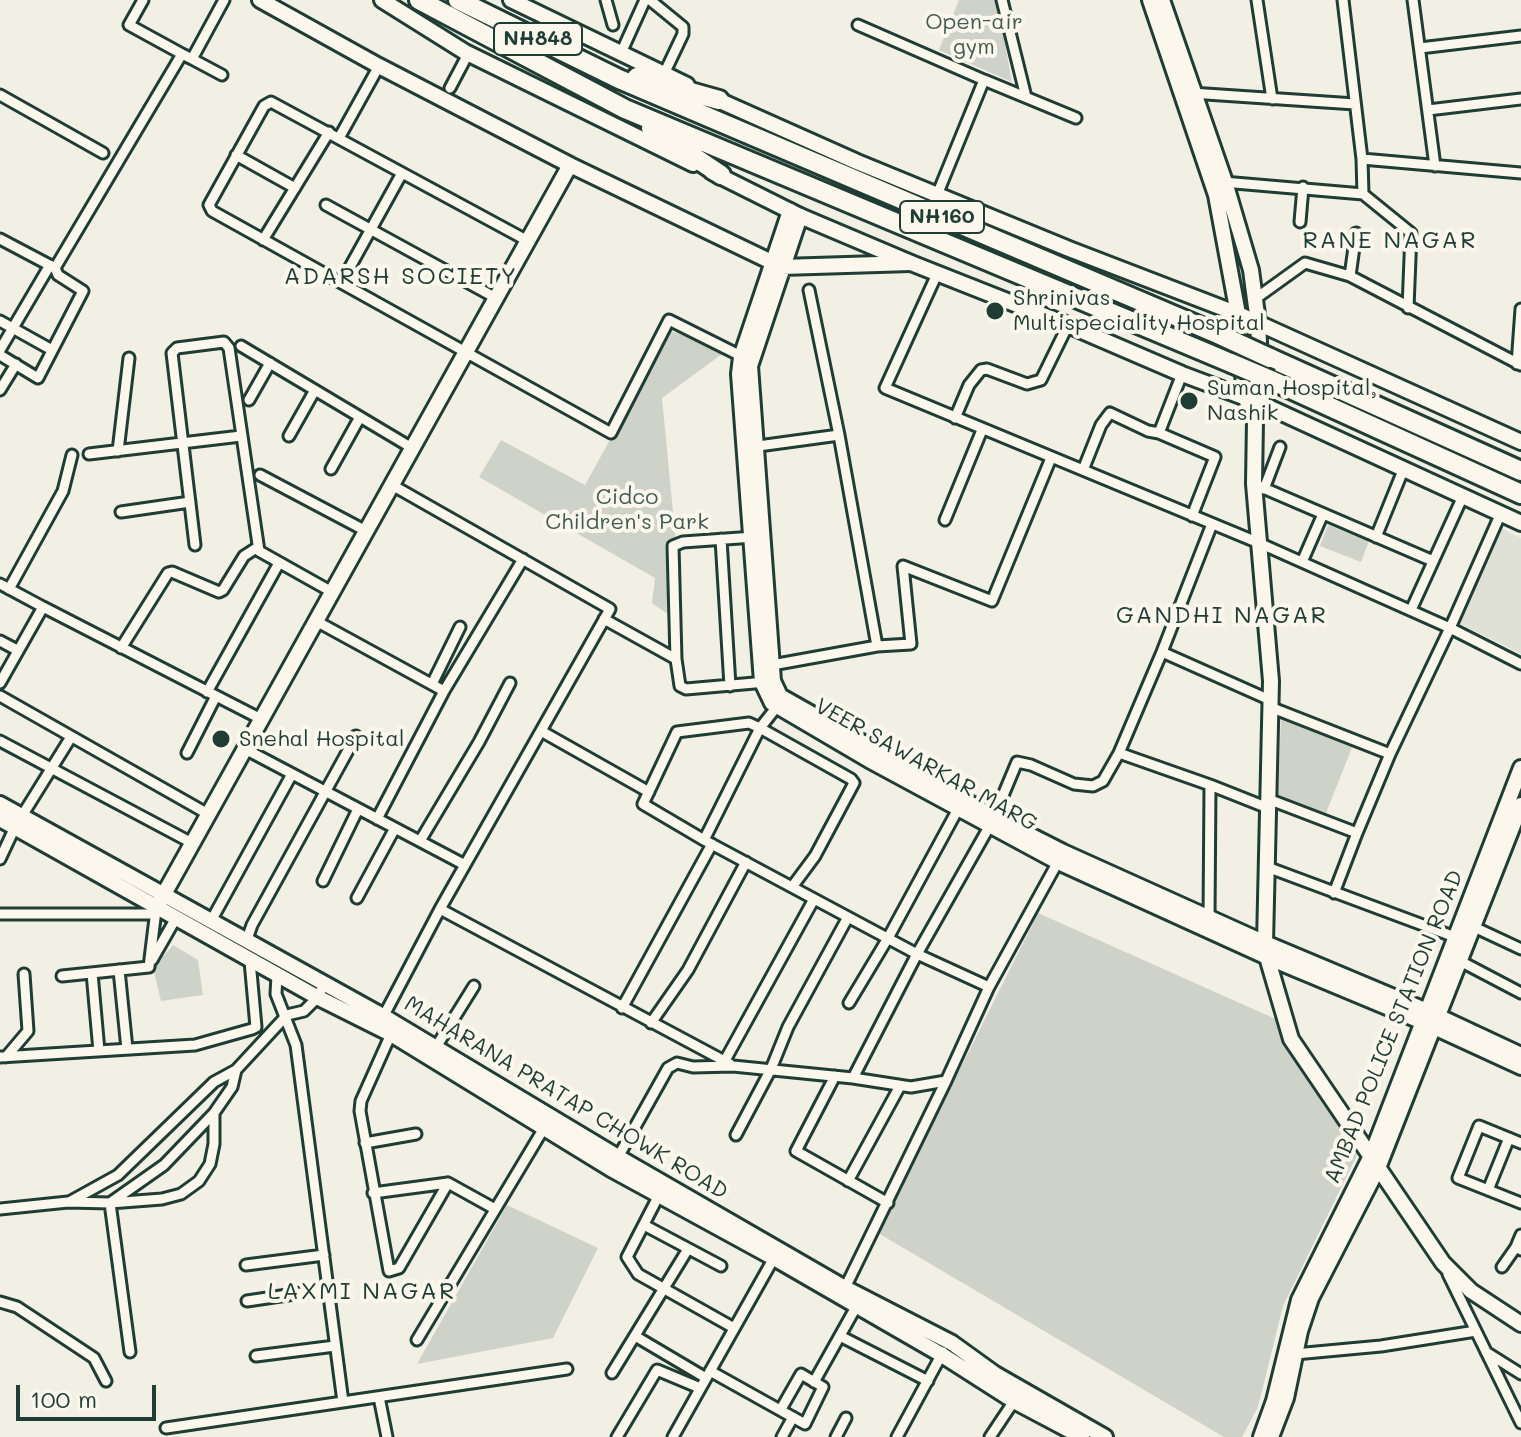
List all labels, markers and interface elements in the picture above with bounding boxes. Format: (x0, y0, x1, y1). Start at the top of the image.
park label: Open-air gym (925, 9, 1023, 60)
road number: NH848 (494, 23, 582, 55)
road number: NH160 (900, 201, 984, 233)
district label: RANE NAGAR (1302, 227, 1478, 255)
district label: ADARSH SOCIETY (284, 263, 518, 291)
place label: Shrinivas Multispeciality Hospital (1013, 285, 1265, 336)
marker: Shrinivas Multispeciality Hospital (984, 300, 1006, 322)
place label: Suman Hospital, Nashik (1207, 375, 1377, 426)
marker: Suman Hospital, Nashik (1178, 390, 1200, 412)
park label: Cidco Children's Park (545, 484, 709, 536)
district label: GANDHI NAGAR (1116, 602, 1328, 630)
street label: VEER SAWARKAR MARG (810, 693, 1042, 837)
place label: Snehal Hospital (239, 726, 405, 752)
marker: Snehal Hospital (210, 728, 232, 750)
street label: AMBAD POLICE STATION ROAD (1319, 866, 1469, 1188)
street label: MAHARANA PRATAP CHOWK ROAD (400, 991, 732, 1205)
district label: LAXMI NAGAR (268, 1278, 456, 1306)
scale bar (20, 1369, 160, 1419)
text: 100 m (30, 1383, 97, 1414)

